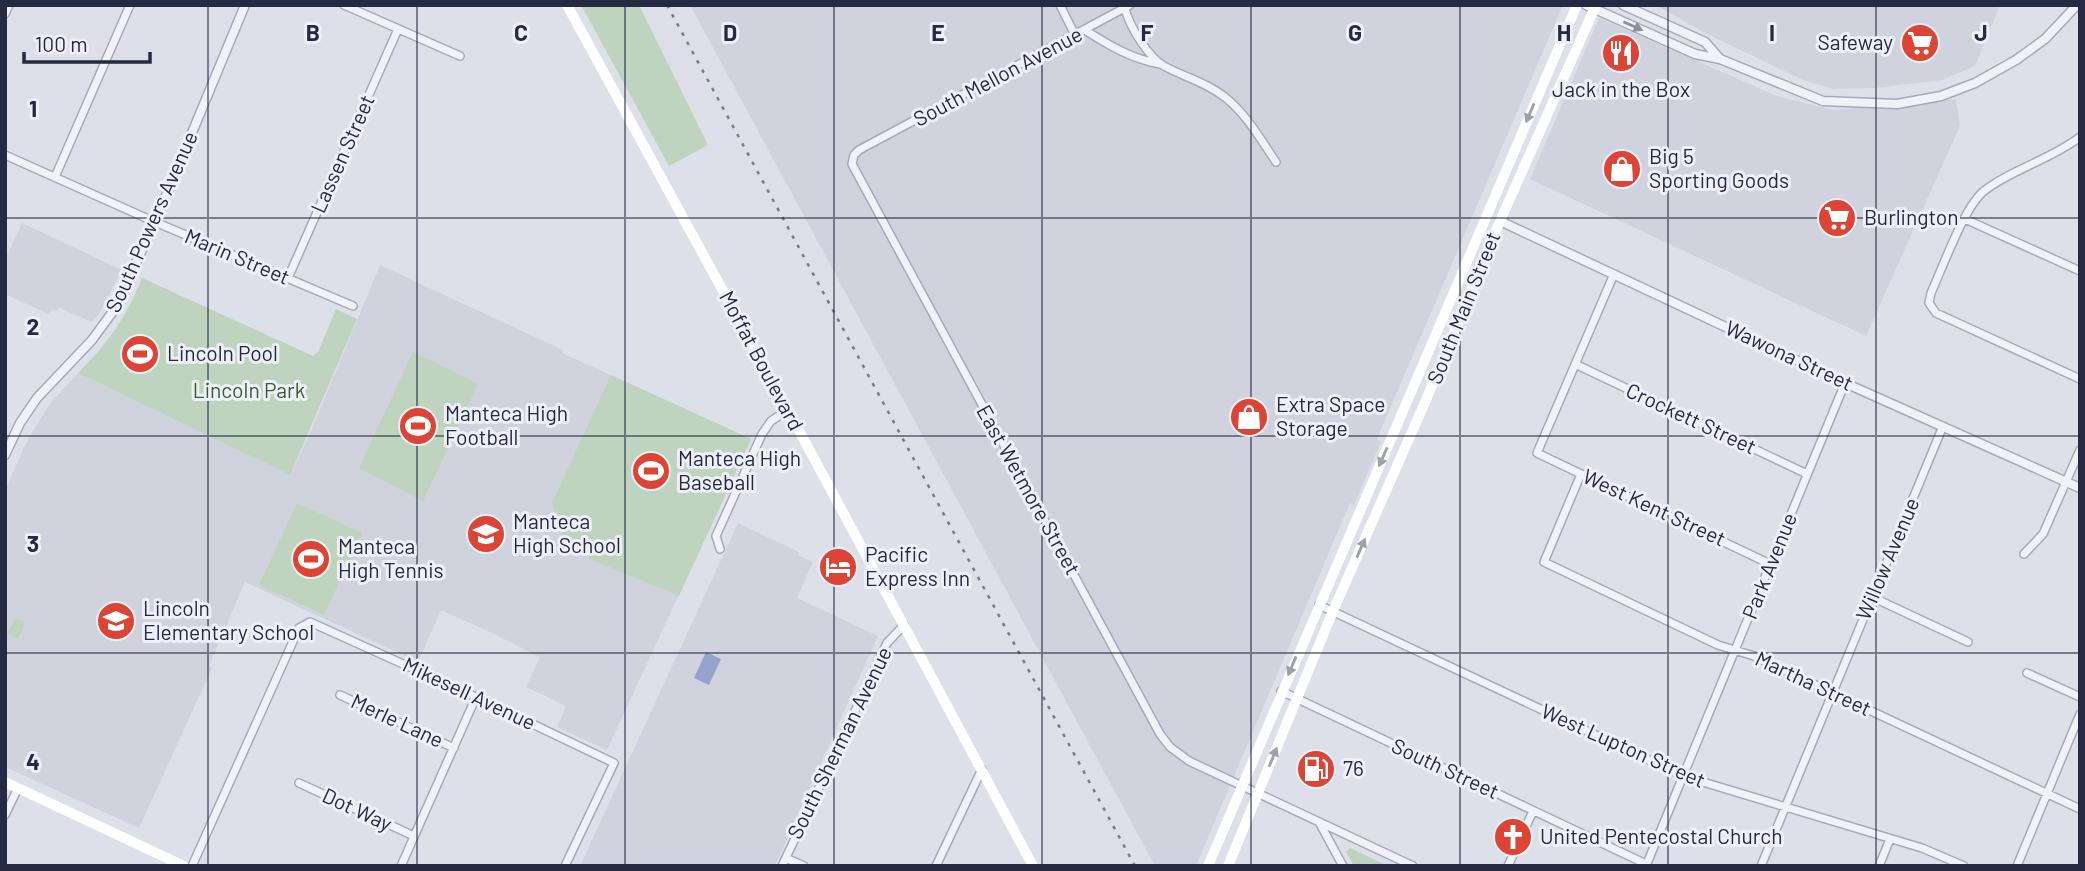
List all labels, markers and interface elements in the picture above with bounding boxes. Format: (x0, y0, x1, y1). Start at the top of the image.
text: B (306, 18, 320, 46)
text: C (514, 18, 528, 46)
text: D (723, 18, 737, 46)
text: E (931, 18, 945, 46)
text: F (1141, 18, 1154, 46)
text: G (1348, 18, 1362, 46)
text: H (1557, 18, 1571, 46)
text: I (1769, 18, 1775, 46)
text: J (1974, 18, 1988, 46)
one-way arrow (1623, 20, 1643, 32)
scale bar (24, 21, 150, 65)
street label: South Mellon Avenue (909, 21, 1086, 131)
supermarket icon: Safeway (1899, 22, 1941, 64)
place label: Safeway (1818, 29, 1893, 54)
text: 100 m (35, 31, 88, 56)
restaurant icon: Jack in the Box (1600, 32, 1642, 74)
place label: Jack in the Box (1552, 76, 1690, 101)
street label: Lassen Street (304, 90, 379, 216)
text: 1 (29, 94, 37, 122)
one-way arrow (1524, 103, 1536, 123)
street label: South Powers Avenue (99, 127, 202, 316)
place label: Big 5 Sporting Goods (1649, 143, 1789, 192)
shop icon: Big 5 Sporting Goods (1601, 148, 1643, 190)
supermarket icon: Burlington (1816, 197, 1858, 239)
place label: Burlington (1864, 204, 1959, 229)
street label: Marin Street (181, 222, 294, 289)
street label: South Main Street (1421, 228, 1505, 387)
street label: Moffat Boulevard (715, 286, 810, 434)
text: 2 (27, 312, 39, 340)
street label: Wawona Street (1722, 314, 1857, 395)
sports icon: Lincoln Pool (119, 333, 161, 375)
place label: Lincoln Pool (167, 340, 278, 365)
park label: Lincoln Park (193, 377, 305, 402)
street label: Crockett Street (1623, 377, 1761, 459)
place label: Extra Space Storage (1276, 391, 1386, 440)
shop icon: Extra Space Storage (1228, 396, 1270, 438)
place label: Manteca High Football (445, 400, 568, 449)
street label: East Wetmore Street (972, 400, 1086, 579)
sports icon: Manteca High Football (397, 405, 439, 447)
place label: Manteca High Baseball (678, 445, 801, 494)
one-way arrow (1377, 447, 1388, 468)
sports icon: Manteca High Baseball (630, 450, 672, 492)
street label: West Kent Street (1579, 463, 1730, 551)
street label: Willow Avenue (1850, 493, 1924, 623)
place label: Manteca High School (513, 508, 621, 557)
street label: Park Avenue (1736, 509, 1801, 622)
school or university icon: Manteca High School (465, 513, 507, 555)
text: 3 (27, 529, 39, 557)
place label: Manteca High Tennis (338, 533, 444, 582)
one-way arrow (1356, 537, 1367, 558)
sports icon: Manteca High Tennis (290, 538, 332, 580)
place label: Pacific Express Inn (865, 541, 970, 590)
hotel icon: Pacific Express Inn (817, 546, 859, 588)
place label: Lincoln Elementary School (143, 595, 314, 644)
school or university icon: Lincoln Elementary School (95, 600, 137, 642)
street label: South Sherman Avenue (781, 642, 896, 843)
street label: Martha Street (1752, 645, 1876, 720)
street label: Mikesell Avenue (399, 651, 540, 734)
one-way arrow (1287, 656, 1298, 677)
street label: Merle Lane (347, 687, 448, 752)
street label: West Lupton Street (1538, 697, 1709, 792)
street label: South Street (1388, 732, 1503, 803)
text: 4 (26, 747, 40, 775)
one-way arrow (1267, 747, 1278, 768)
fuel station icon: 76 (1295, 748, 1337, 790)
place label: 76 (1343, 755, 1364, 780)
street label: Dot Way (319, 782, 397, 836)
church icon: United Pentecostal Church (1492, 816, 1534, 858)
place label: United Pentecostal Church (1540, 823, 1782, 848)

